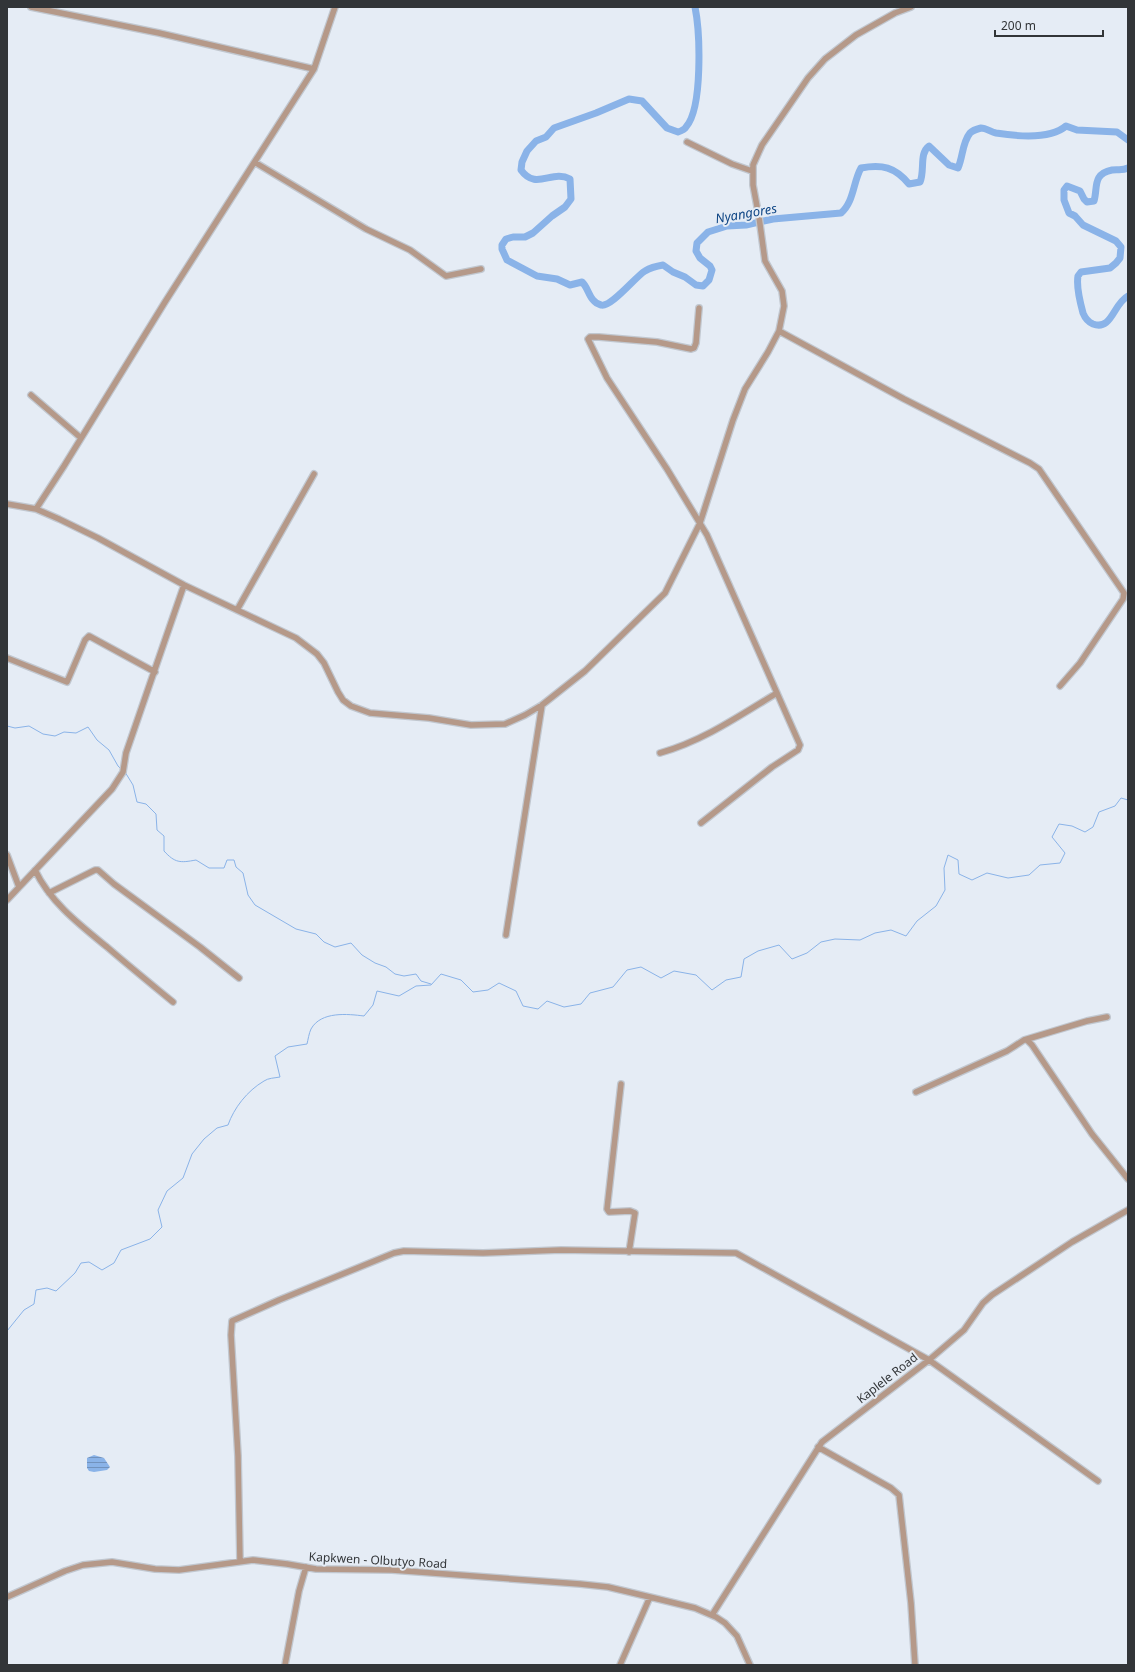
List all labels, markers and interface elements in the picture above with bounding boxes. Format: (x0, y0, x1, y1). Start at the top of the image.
scale bar (995, 12, 1103, 38)
text: 200 m (1001, 17, 1036, 34)
water label: Nyangores (714, 199, 778, 227)
street label: Kaplele Road (853, 1349, 921, 1407)
street label: Kapkwen - Olbutyo Road (308, 1548, 448, 1572)

